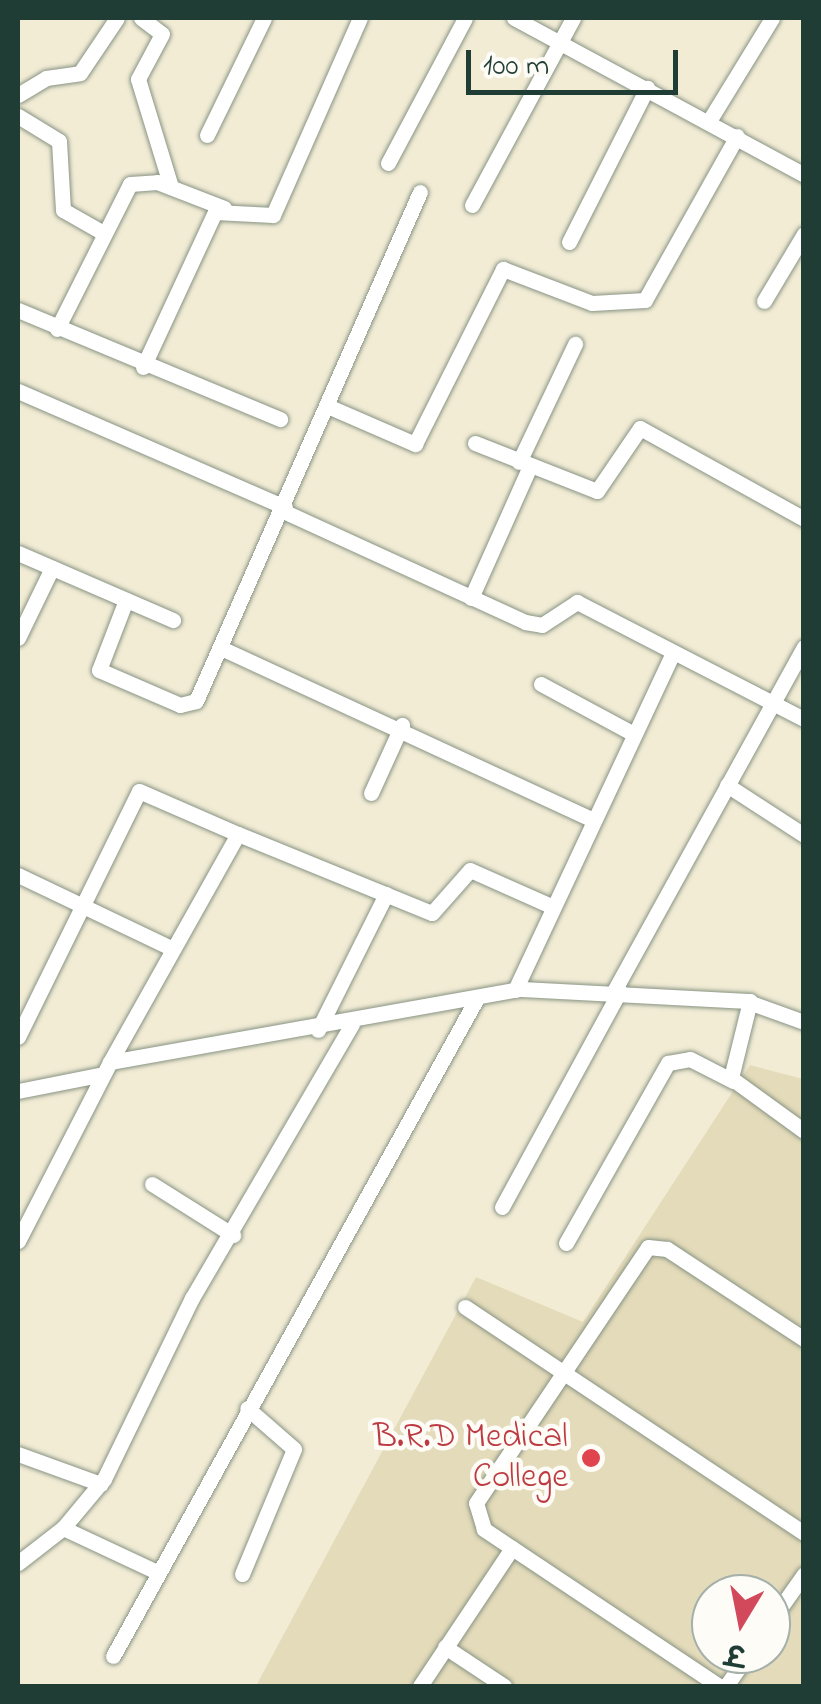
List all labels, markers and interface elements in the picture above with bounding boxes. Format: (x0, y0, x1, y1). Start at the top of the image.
scale bar (471, 30, 684, 92)
text: 100 m (483, 45, 549, 89)
place label: B.R.D Medical College (373, 1417, 568, 1499)
marker: B.R.D Medical College (578, 1445, 604, 1471)
north arrow (691, 1574, 791, 1674)
text: उ (723, 1630, 749, 1674)

